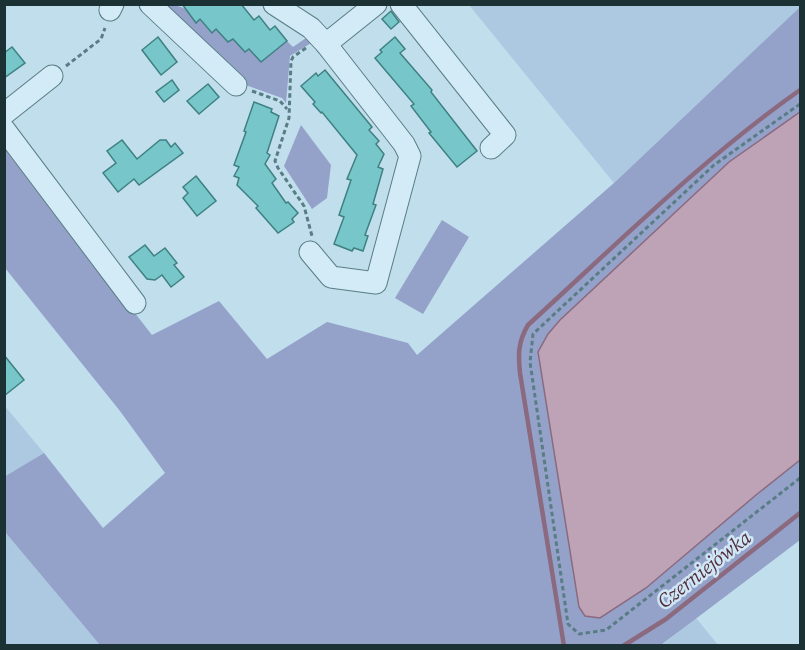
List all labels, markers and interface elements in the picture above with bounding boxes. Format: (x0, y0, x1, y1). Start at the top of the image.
water label: Czerniejówka (651, 523, 757, 614)

